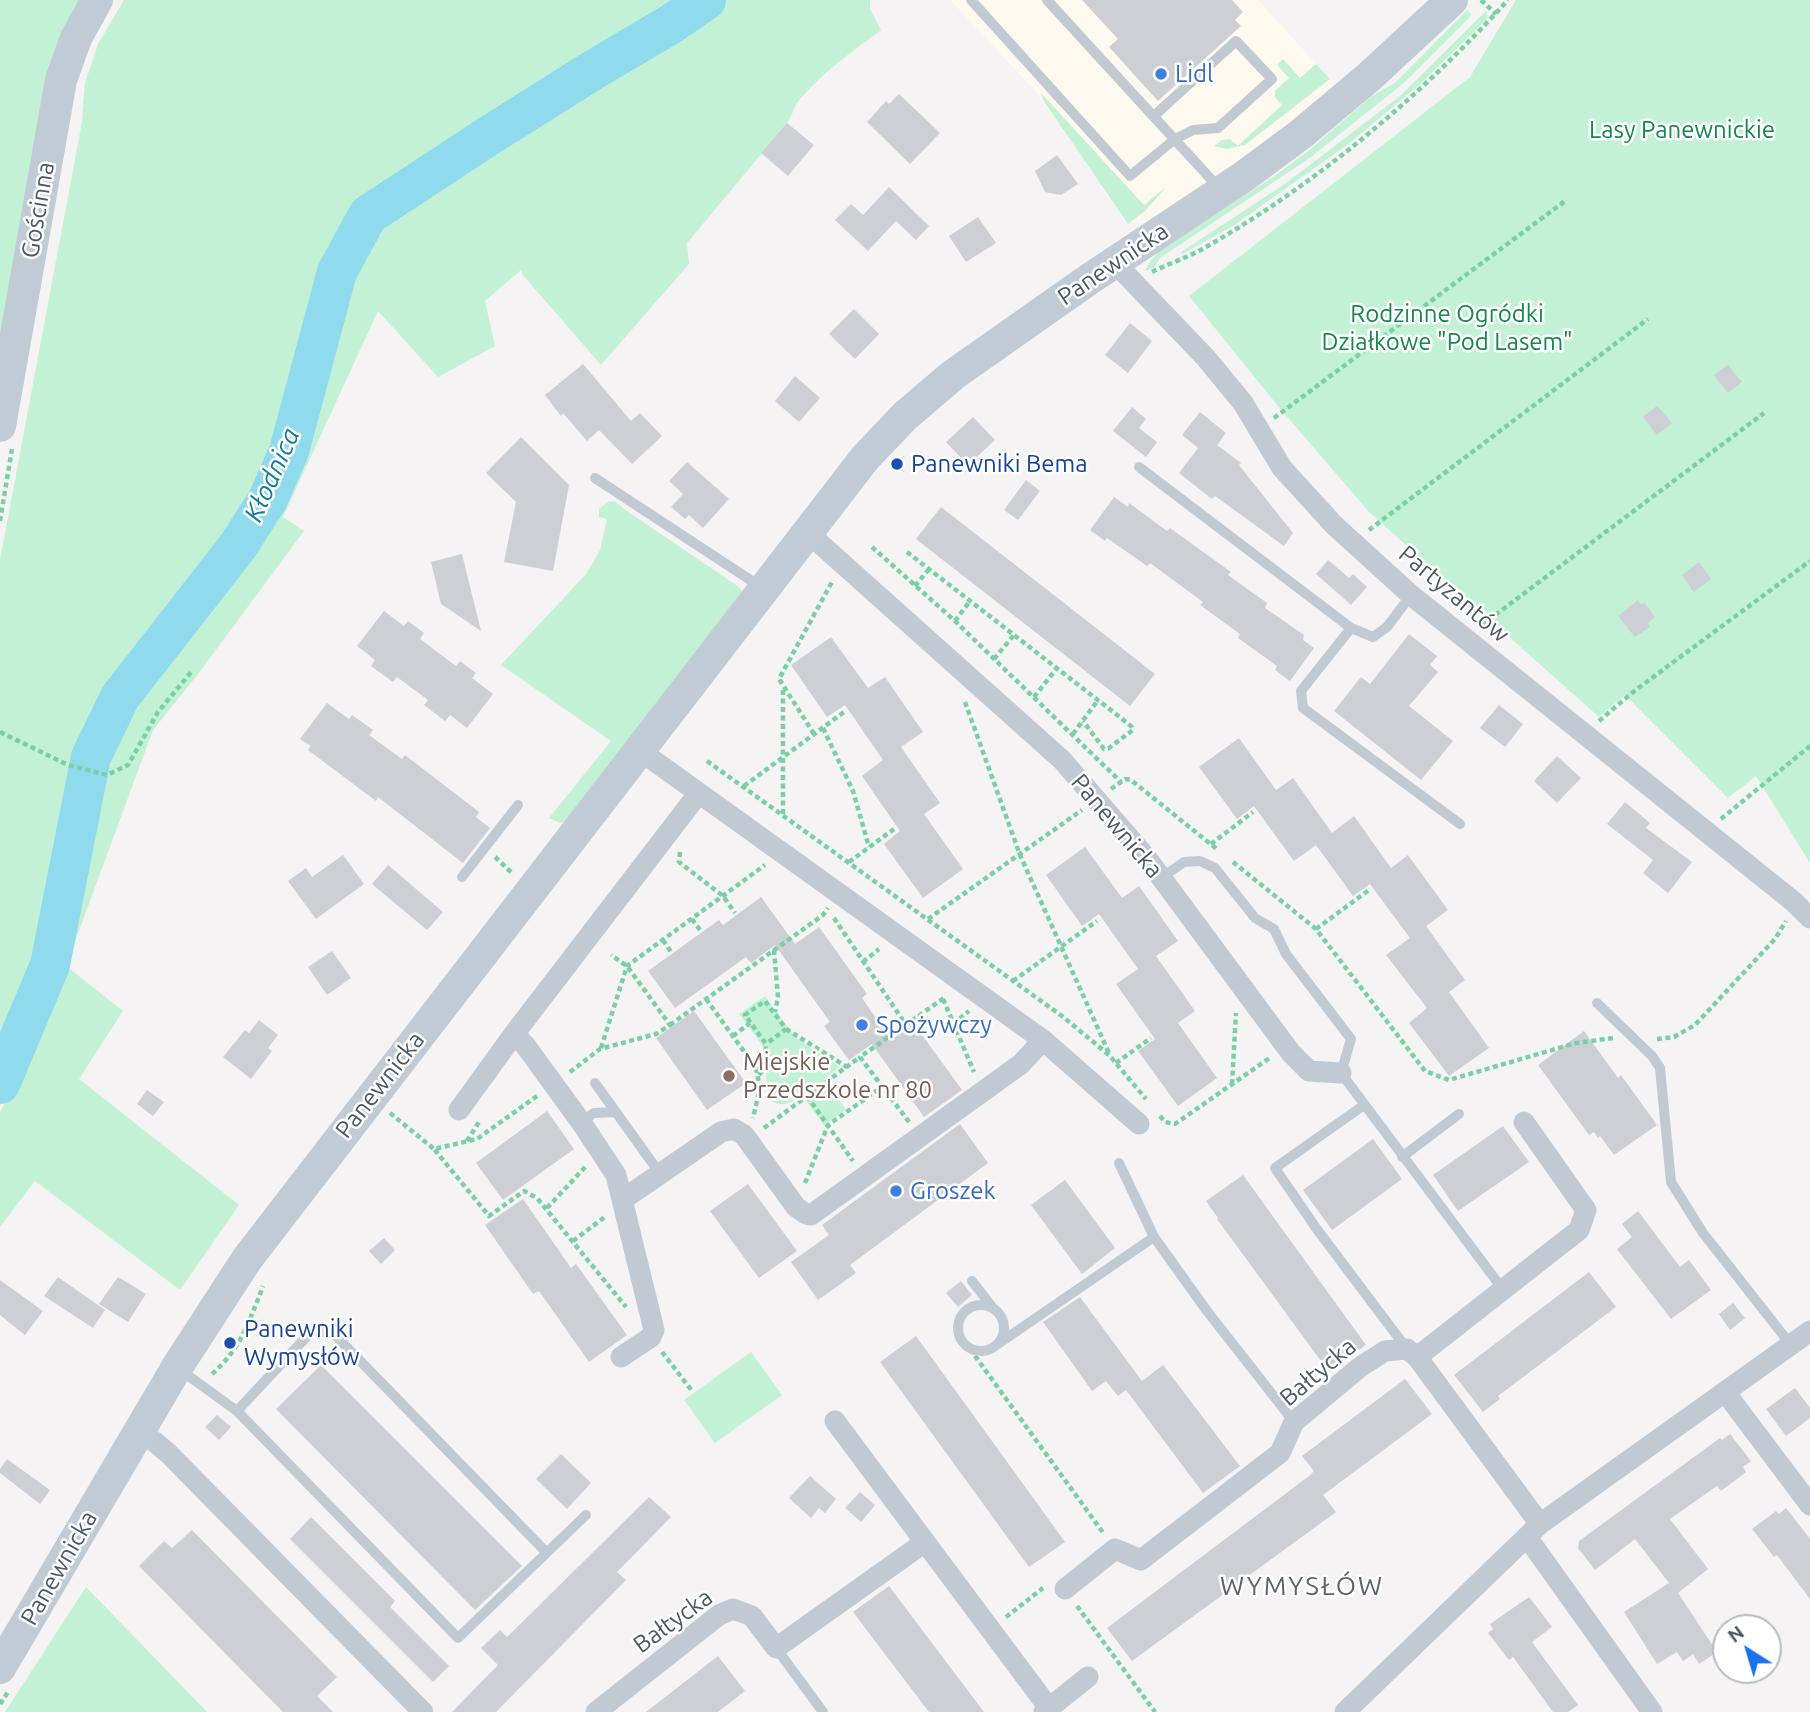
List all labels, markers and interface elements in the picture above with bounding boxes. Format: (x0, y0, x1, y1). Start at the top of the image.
place label: Lidl (1175, 60, 1213, 88)
marker: Lidl (1153, 66, 1169, 82)
park label: Lasy Panewnickie (1589, 116, 1775, 144)
street label: Gościnna (15, 160, 61, 260)
street label: Panewnicka (1052, 217, 1174, 311)
park label: Rodzinne Ogródki Działkowe "Pod Lasem" (1321, 300, 1573, 356)
water label: Kłodnica (238, 423, 306, 527)
place label: Panewniki Bema (911, 450, 1088, 478)
marker: Panewniki Bema (889, 456, 905, 472)
street label: Partyzantów (1393, 539, 1515, 649)
street label: Panewnicka (1065, 768, 1169, 884)
place label: Spożywczy (876, 1011, 992, 1039)
marker: Spożywczy (854, 1017, 870, 1033)
street label: Panewnicka (330, 1026, 430, 1144)
place label: Miejskie Przedszkole nr 80 (743, 1048, 932, 1104)
marker: Miejskie Przedszkole nr 80 (721, 1068, 737, 1084)
place label: Groszek (910, 1177, 996, 1205)
marker: Groszek (888, 1183, 904, 1199)
place label: Panewniki Wymysłów (244, 1315, 360, 1371)
street label: Bałtycka (1274, 1332, 1362, 1412)
marker: Panewniki Wymysłów (222, 1335, 238, 1351)
street label: Panewnicka (15, 1506, 103, 1630)
district label: WYMYSŁÓW (1221, 1570, 1383, 1602)
street label: Bałtycka (628, 1583, 718, 1659)
north arrow (1712, 1614, 1782, 1684)
text: N (1723, 1621, 1748, 1647)

